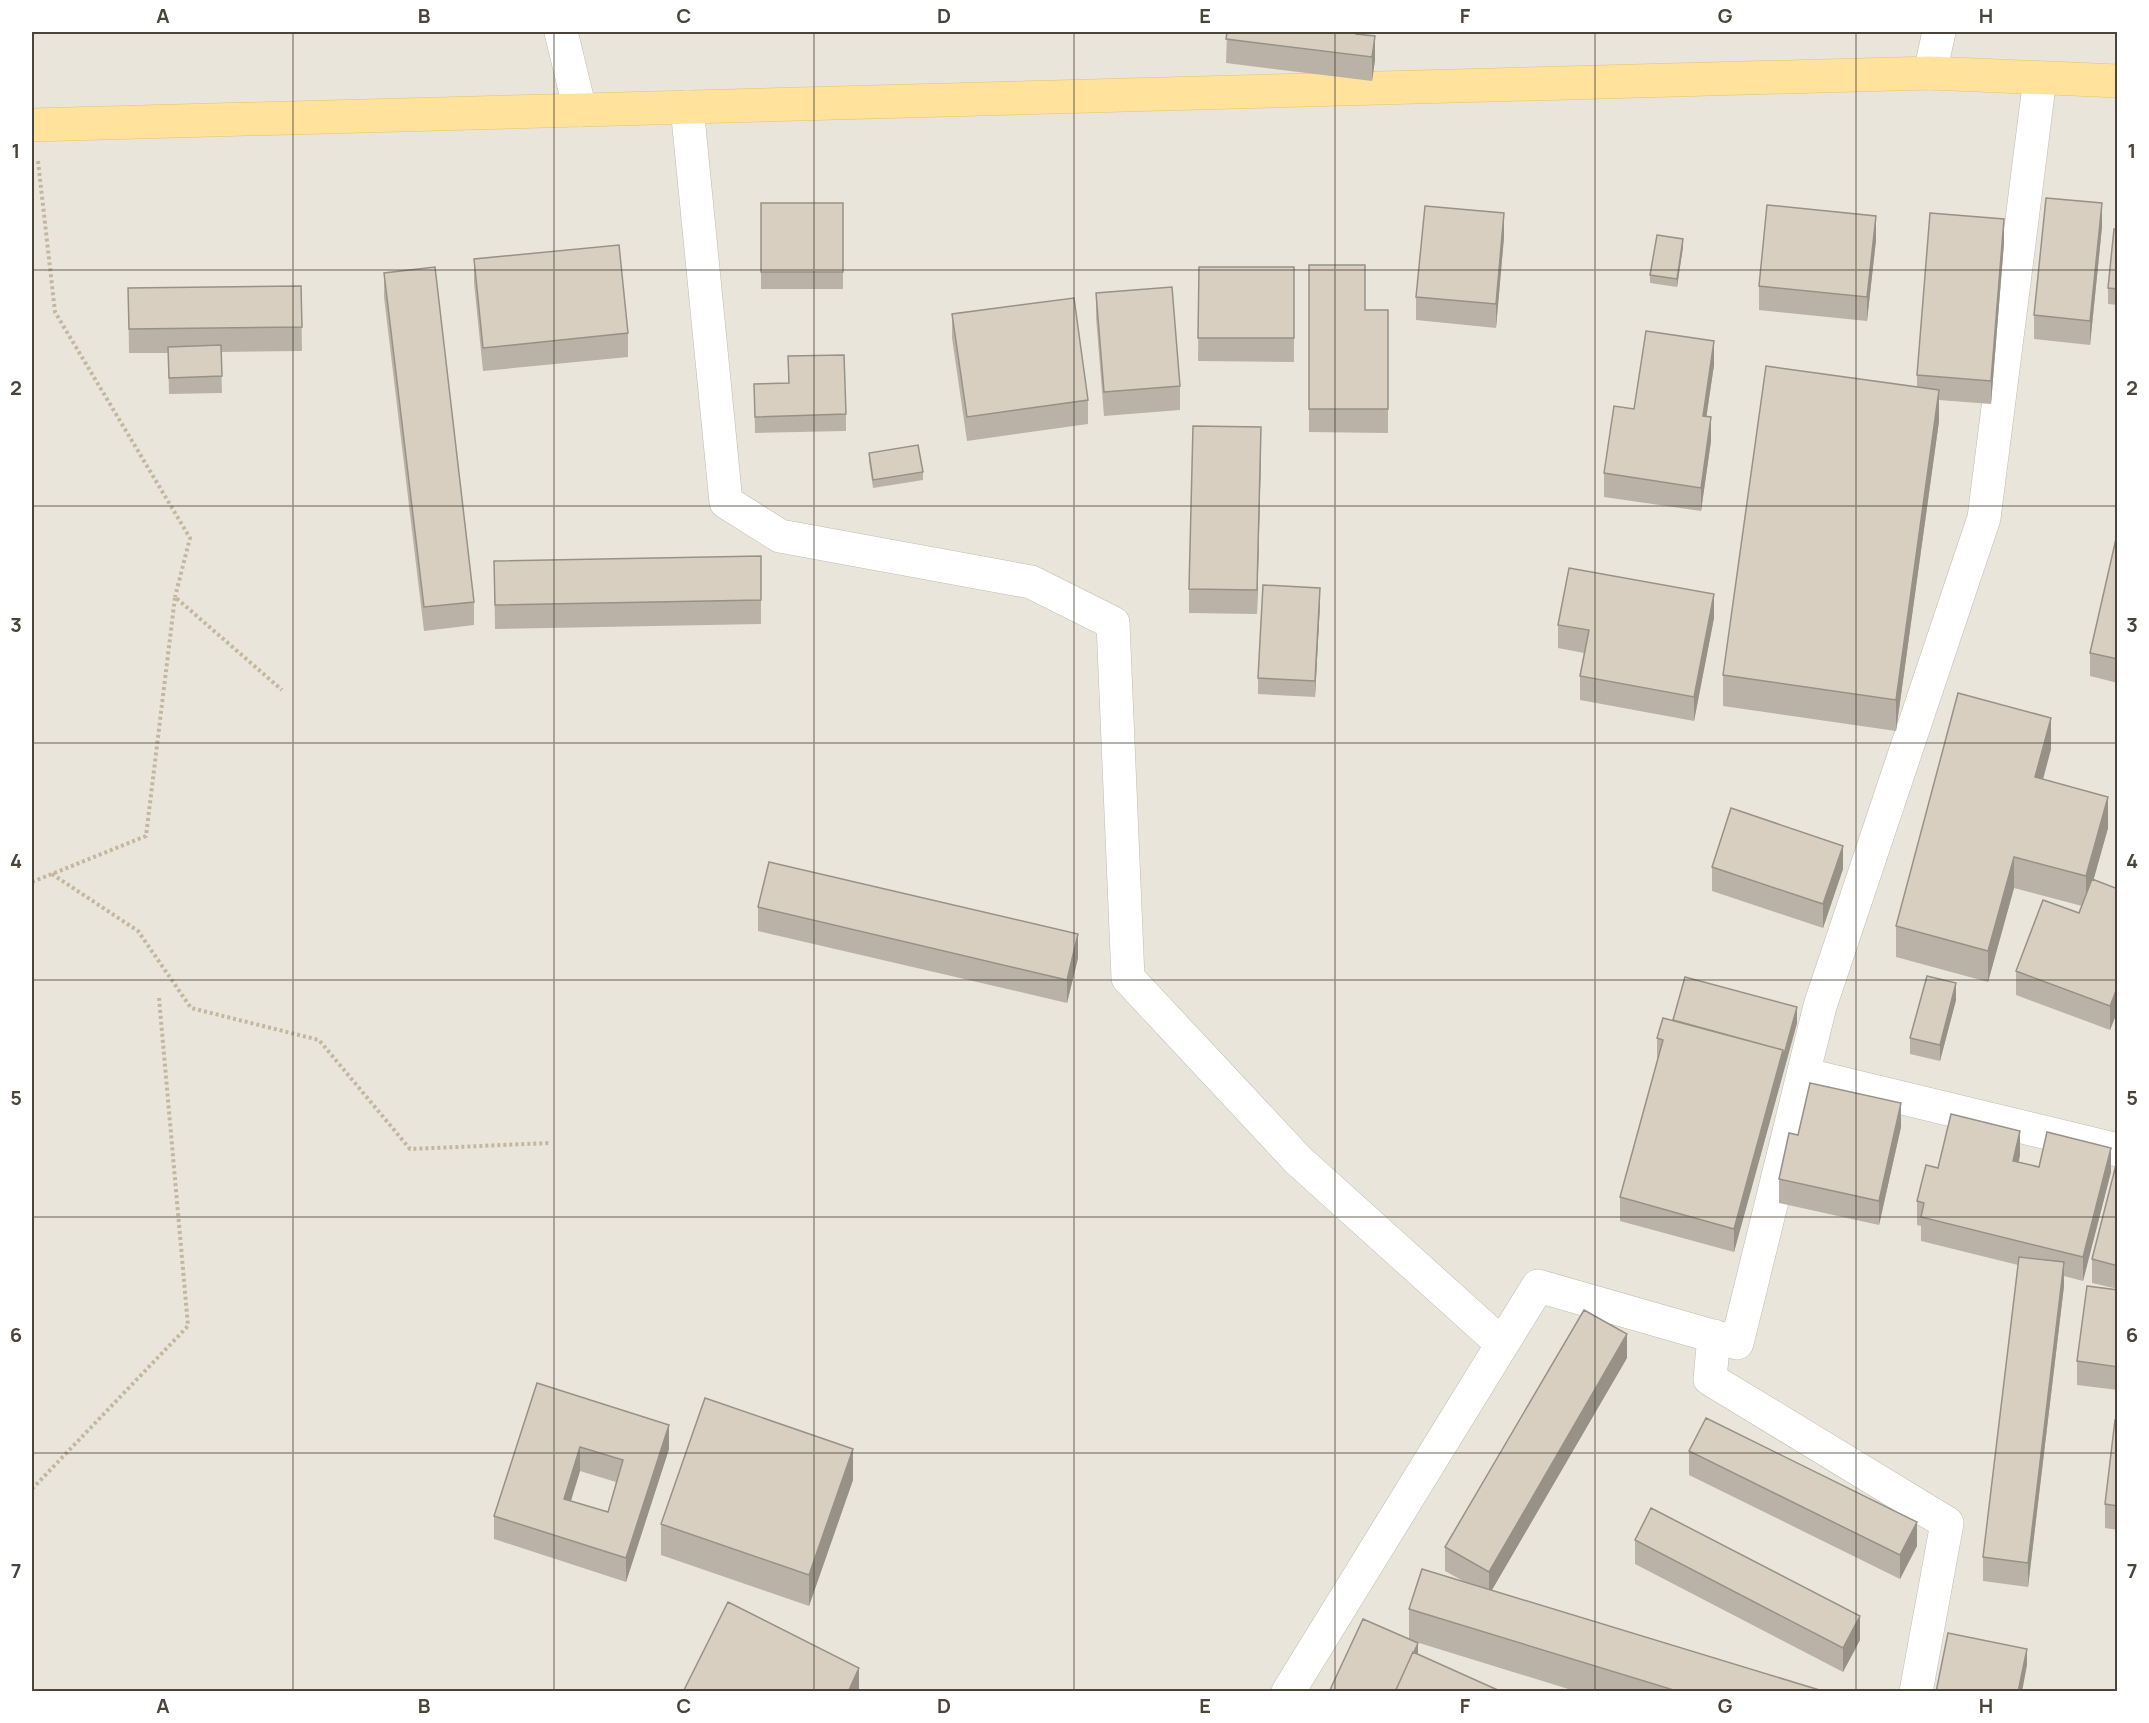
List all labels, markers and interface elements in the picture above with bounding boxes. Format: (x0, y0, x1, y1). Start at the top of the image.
text: A (156, 2, 170, 29)
text: B (418, 2, 431, 29)
text: C (677, 2, 691, 29)
text: D (937, 2, 951, 29)
text: E (1199, 2, 1211, 29)
text: F (1460, 2, 1471, 29)
text: G (1718, 2, 1733, 29)
text: H (1979, 2, 1993, 29)
text: 1 (12, 137, 20, 164)
text: 1 (2128, 137, 2136, 164)
text: 2 (10, 374, 22, 401)
text: 2 (2126, 374, 2138, 401)
text: 3 (10, 611, 22, 638)
text: 3 (2126, 611, 2138, 638)
text: 4 (10, 847, 22, 874)
text: 4 (2126, 847, 2138, 874)
text: 5 (10, 1084, 22, 1111)
text: 5 (2126, 1084, 2138, 1111)
text: 6 (10, 1321, 22, 1348)
text: 6 (2126, 1321, 2138, 1348)
text: 7 (11, 1557, 21, 1584)
text: 7 (2127, 1557, 2137, 1584)
text: A (156, 1692, 170, 1719)
text: B (418, 1692, 431, 1719)
text: C (677, 1692, 691, 1719)
text: D (937, 1692, 951, 1719)
text: E (1199, 1692, 1211, 1719)
text: F (1460, 1692, 1471, 1719)
text: G (1718, 1692, 1733, 1719)
text: H (1979, 1692, 1993, 1719)

